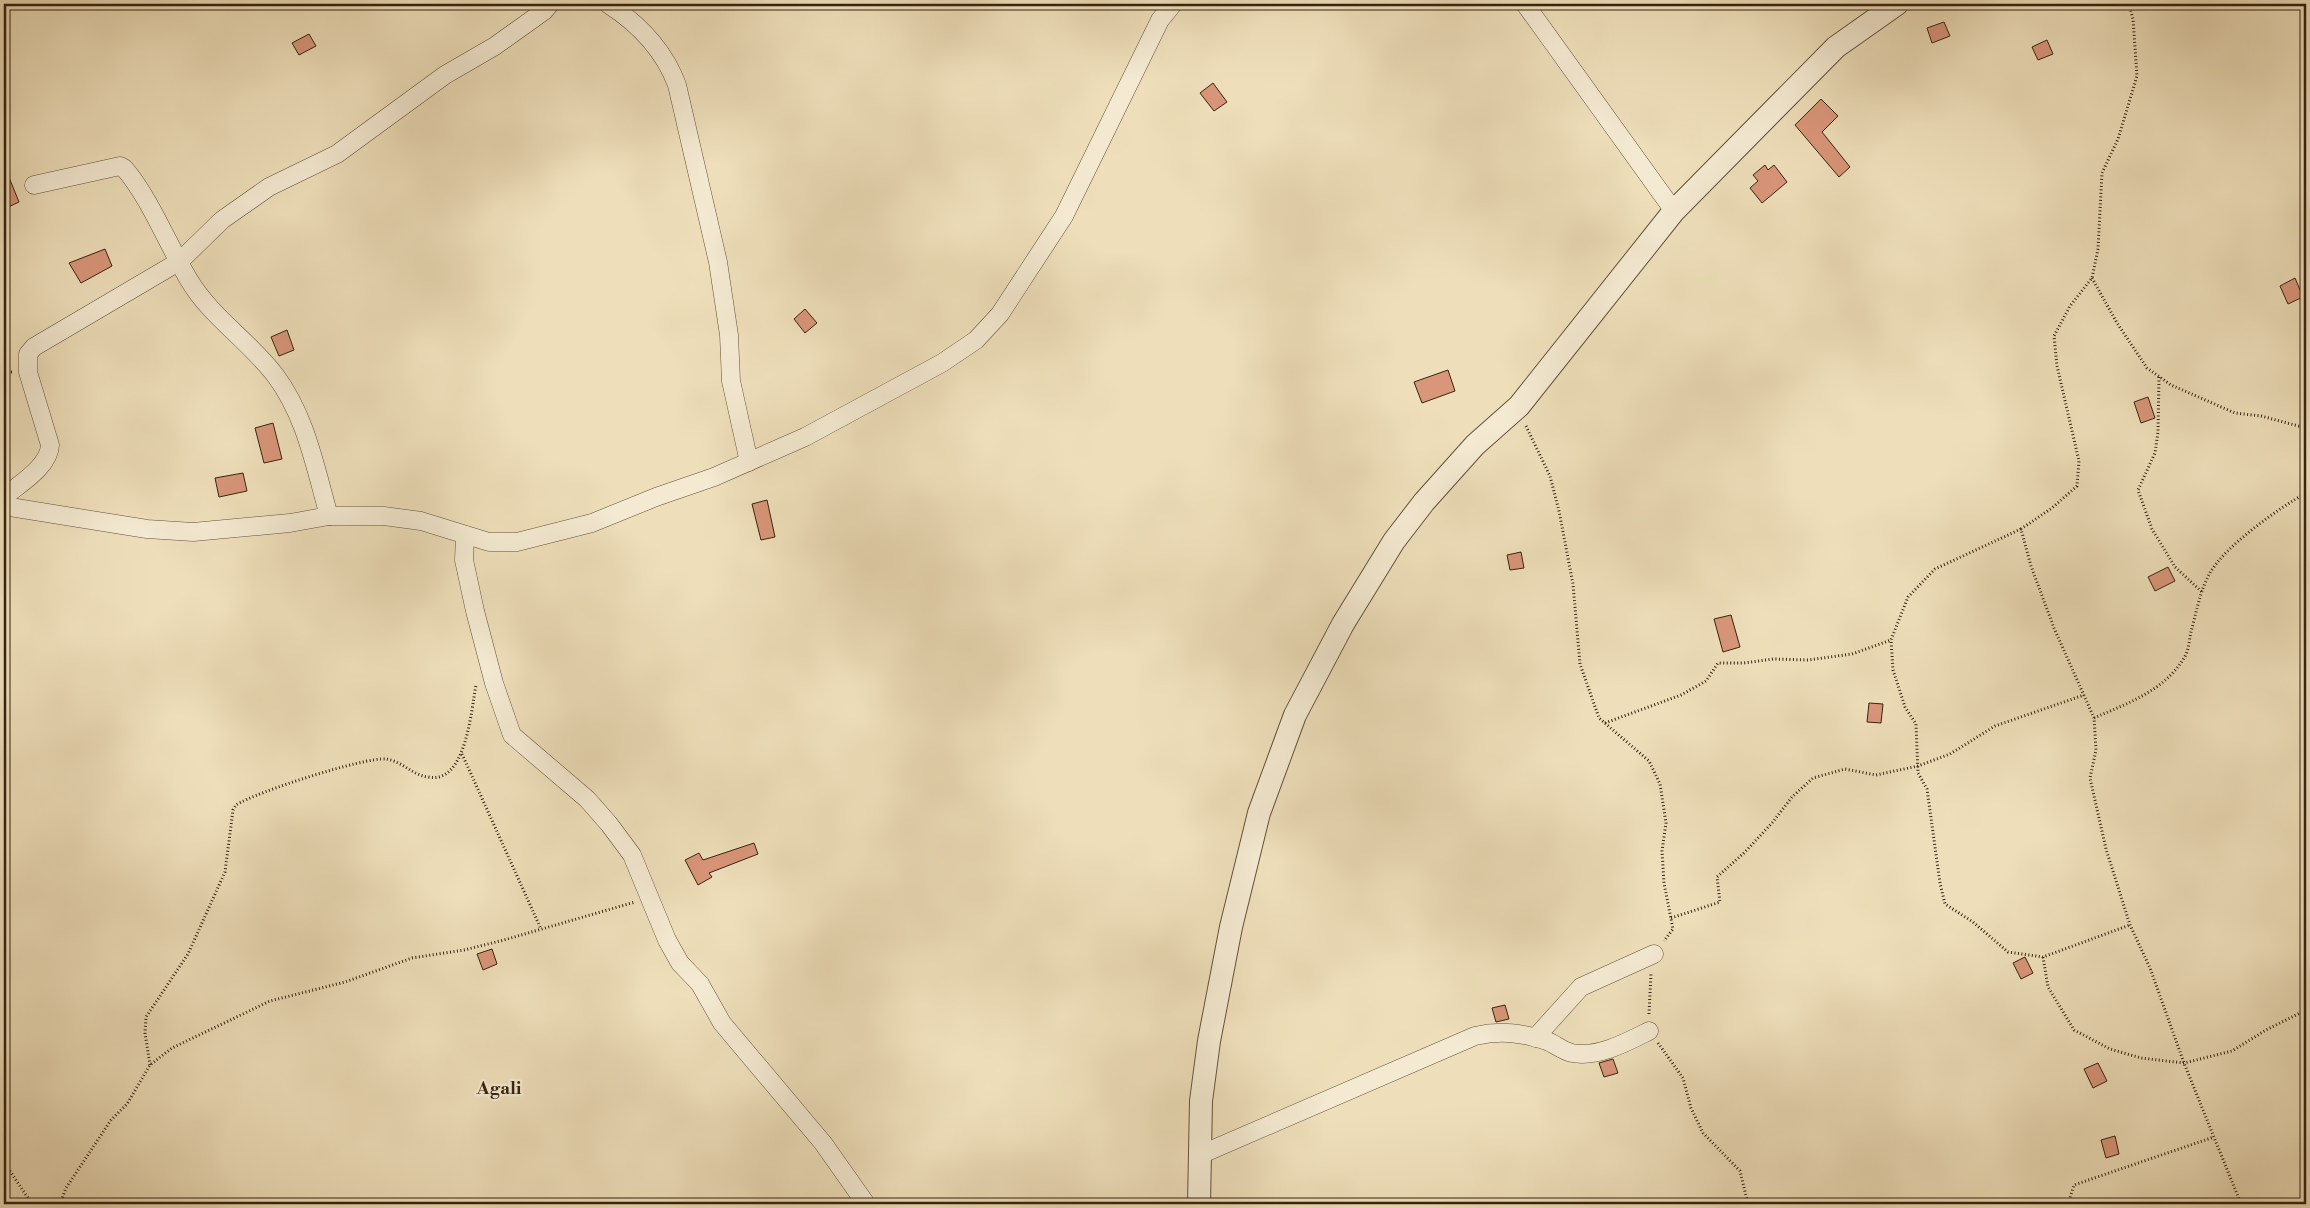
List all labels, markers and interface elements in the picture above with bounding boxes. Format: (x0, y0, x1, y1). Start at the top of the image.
district label: Agali (475, 1077, 522, 1100)

